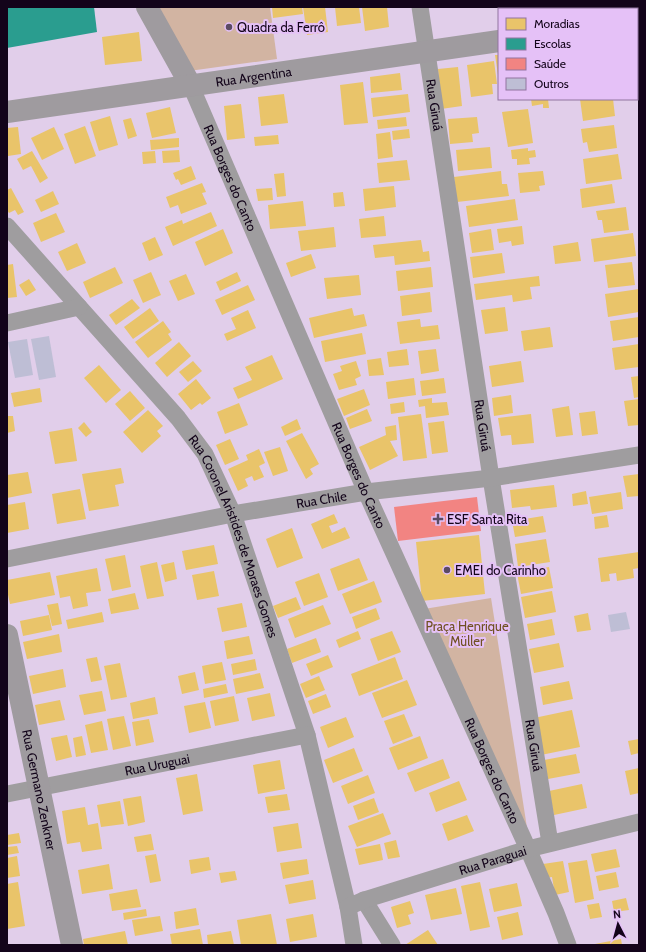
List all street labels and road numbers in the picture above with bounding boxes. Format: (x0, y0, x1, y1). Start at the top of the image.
street label: Rua Argentina (214, 63, 293, 90)
street label: Rua Giruá (423, 78, 447, 133)
street label: Rua Borges do Canto (201, 122, 261, 234)
street label: Rua Giruá (471, 398, 495, 453)
street label: Rua Borges do Canto (329, 420, 389, 531)
street label: Rua Coronel Aristides de Moraes Gomes (185, 431, 282, 640)
street label: Rua Chile (295, 487, 348, 511)
street label: Rua Borges do Canto (461, 715, 523, 826)
street label: Rua Giruá (522, 718, 546, 773)
street label: Rua Germano Zenkner (19, 728, 60, 852)
street label: Rua Uruguai (123, 750, 191, 779)
street label: Rua Paraguai (457, 842, 528, 878)

